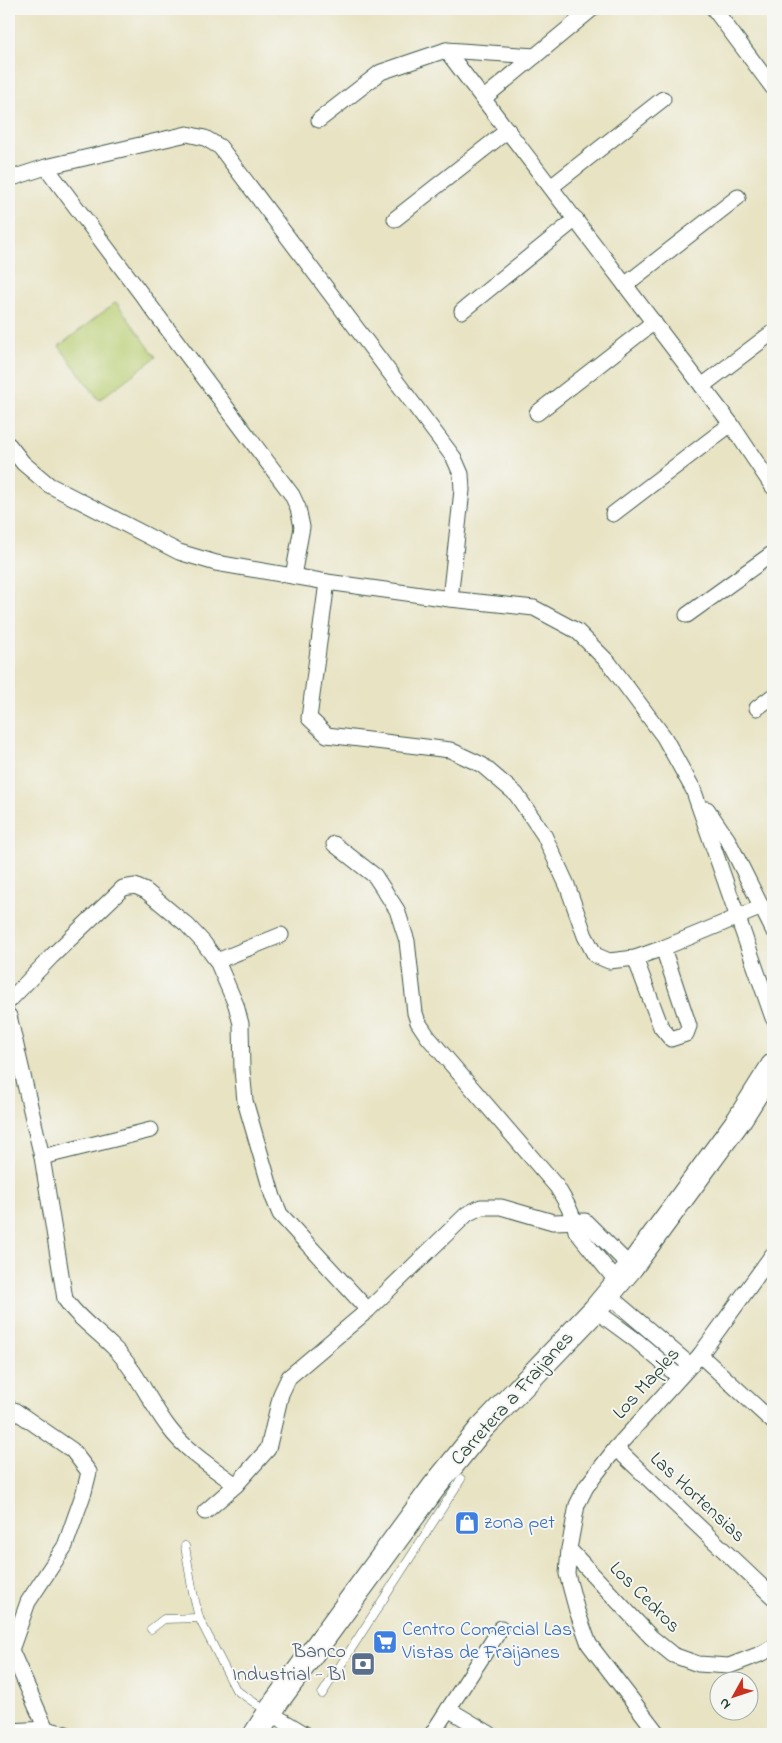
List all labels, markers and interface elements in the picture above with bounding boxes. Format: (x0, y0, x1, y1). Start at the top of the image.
street label: Carretera a Fraijanes (445, 1325, 581, 1473)
street label: Los Maples (607, 1341, 687, 1427)
street label: Las Hortensias (643, 1446, 751, 1550)
place label: zona pet (484, 1509, 555, 1538)
shop icon: zona pet (454, 1510, 480, 1536)
street label: Los Cedros (602, 1556, 686, 1640)
place label: Centro Comercial Las Vistas de Fraijanes (401, 1616, 572, 1668)
supermarket icon: Centro Comercial Las Vistas de Fraijanes (372, 1629, 398, 1655)
place label: Banco Industrial - BI (232, 1638, 346, 1690)
bank icon: Banco Industrial - BI (350, 1651, 376, 1677)
north arrow (710, 1670, 760, 1720)
text: N (714, 1693, 736, 1714)

